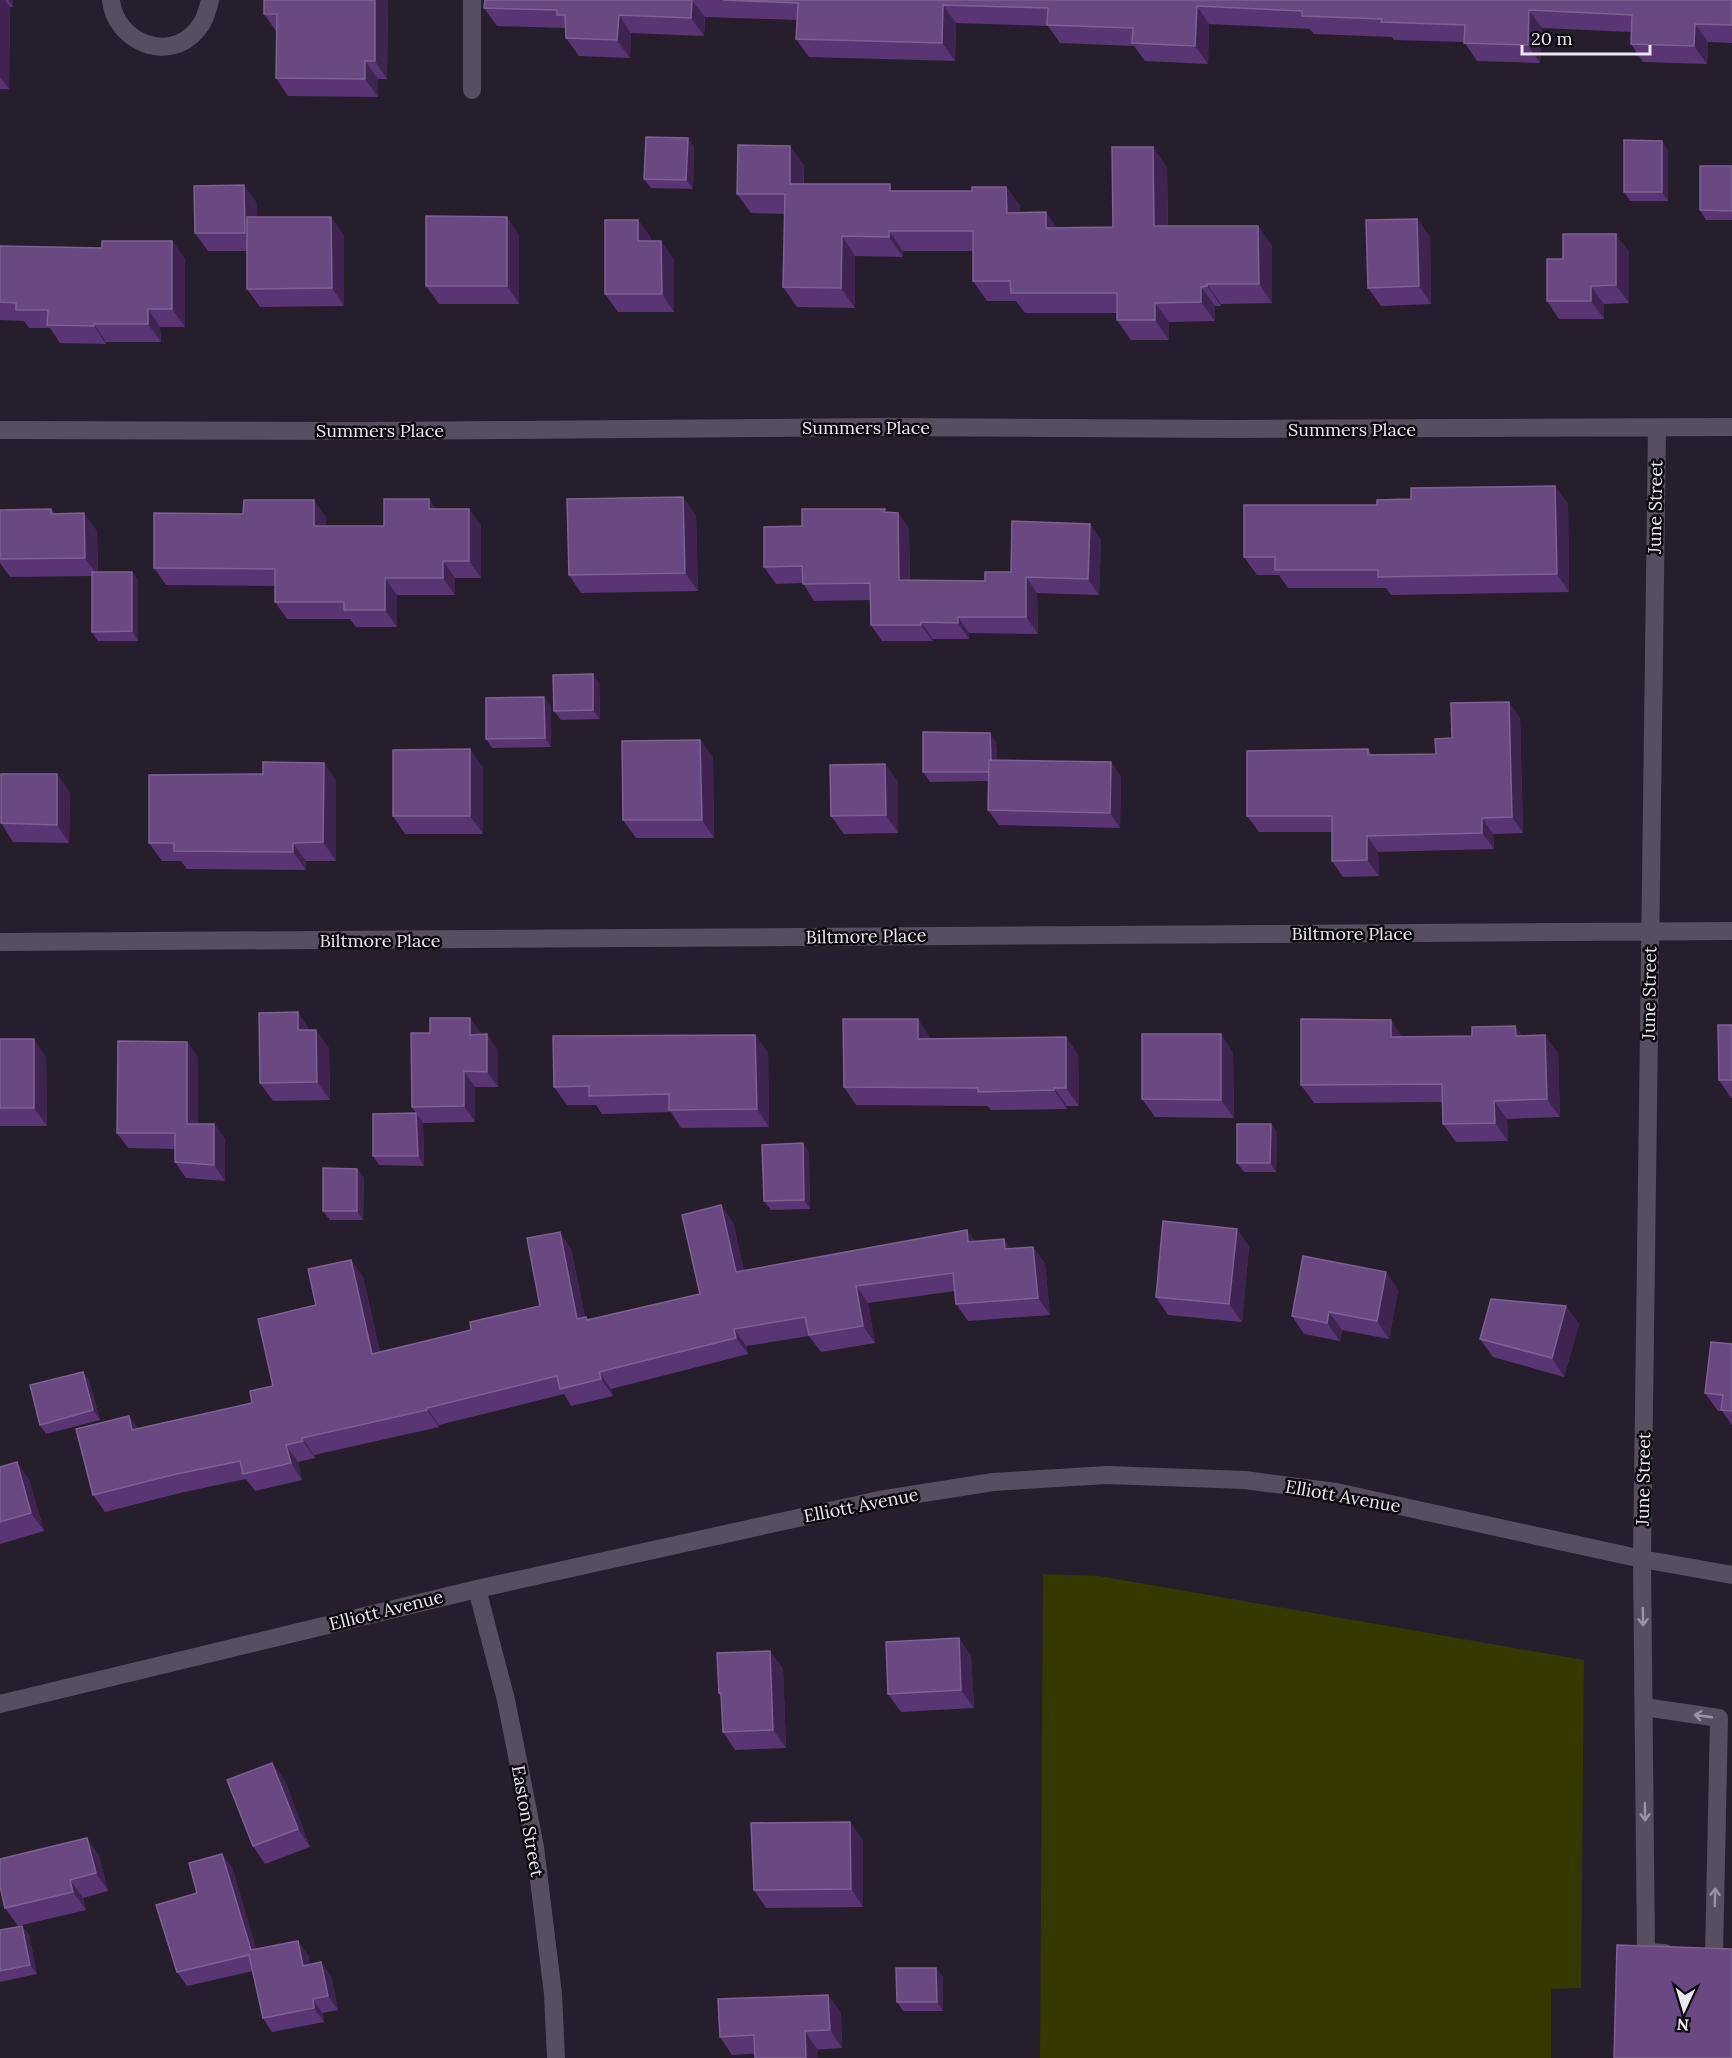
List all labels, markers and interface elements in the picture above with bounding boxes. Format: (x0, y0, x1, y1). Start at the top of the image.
scale bar (1522, 18, 1650, 56)
text: 20 m (1531, 27, 1573, 50)
street label: Summers Place (802, 416, 930, 439)
street label: Summers Place (1288, 418, 1416, 441)
street label: Summers Place (316, 419, 444, 442)
street label: June Street (1643, 460, 1667, 555)
street label: Biltmore Place (1292, 922, 1413, 945)
street label: Biltmore Place (805, 923, 927, 949)
street label: Biltmore Place (320, 929, 441, 952)
street label: June Street (1637, 946, 1661, 1041)
street label: June Street (1631, 1432, 1655, 1527)
street label: Elliott Avenue (1284, 1475, 1403, 1517)
street label: Elliott Avenue (802, 1483, 921, 1527)
street label: Elliott Avenue (327, 1585, 446, 1635)
one-way arrow (1637, 1607, 1649, 1627)
one-way arrow (1693, 1710, 1713, 1721)
street label: Easton Street (507, 1763, 549, 1879)
one-way arrow (1639, 1802, 1651, 1822)
one-way arrow (1710, 1887, 1721, 1907)
north arrow (1654, 1980, 1714, 2040)
text: N (1676, 2015, 1690, 2035)

